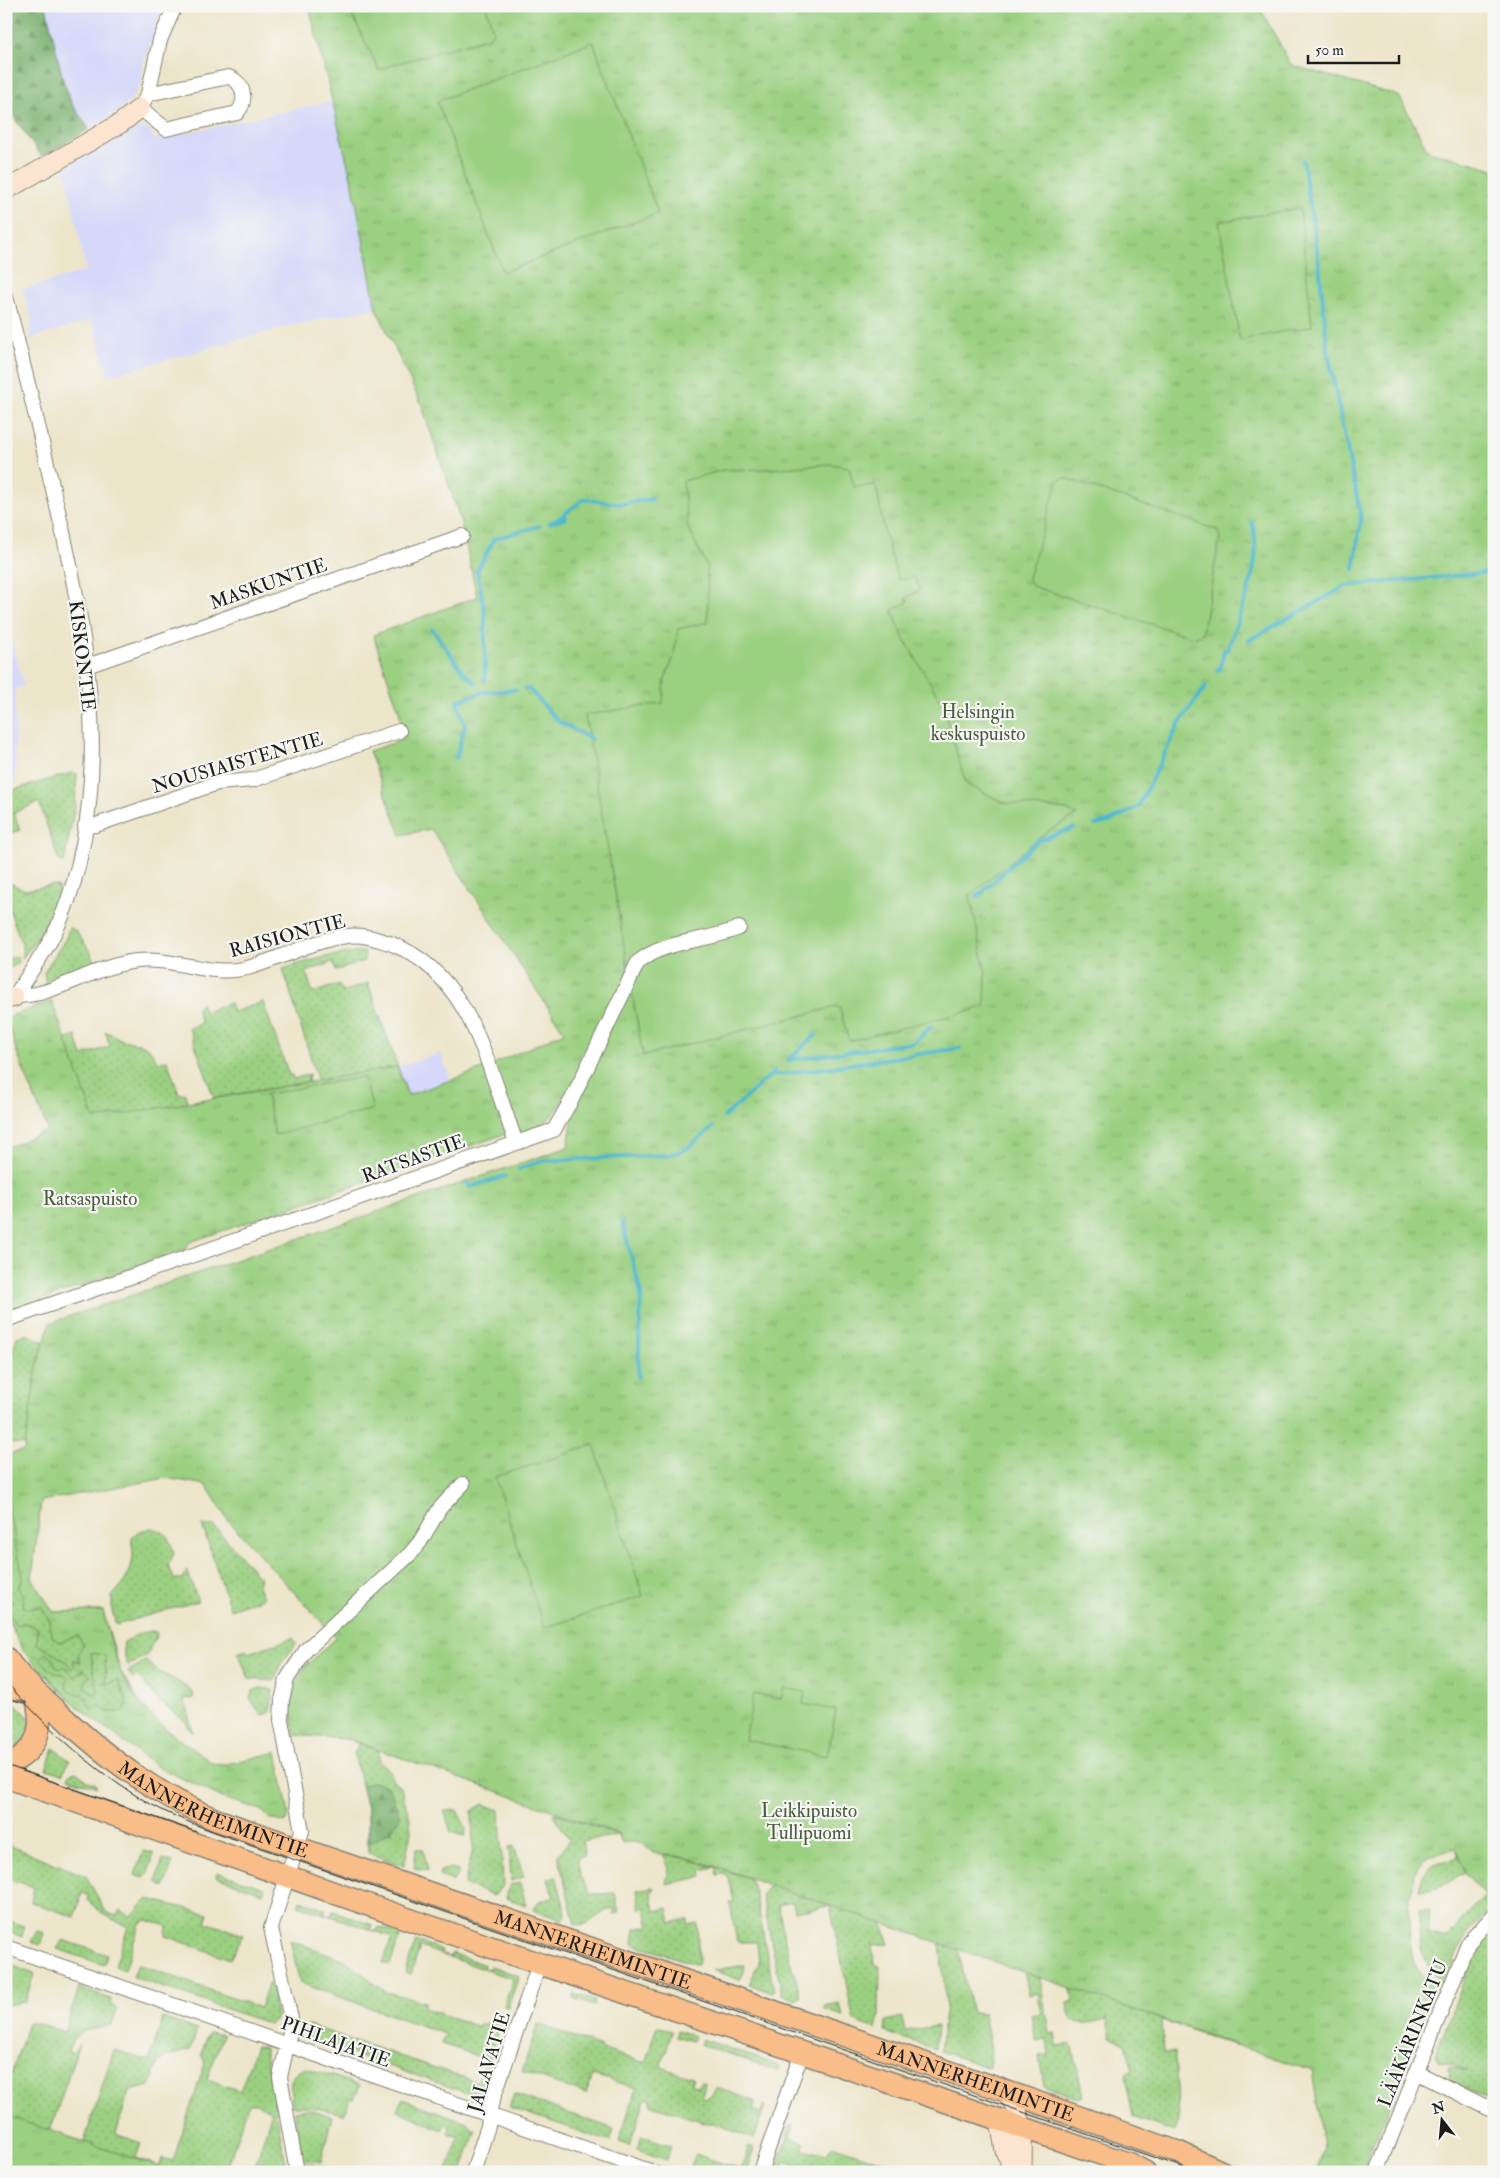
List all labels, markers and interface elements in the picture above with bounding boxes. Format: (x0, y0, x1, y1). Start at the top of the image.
scale bar (1308, 32, 1399, 64)
text: 50 m (1315, 41, 1344, 60)
street label: MASKUNTIE (207, 553, 330, 615)
street label: KISKONTIE (63, 599, 101, 713)
park label: Helsingin keskuspuisto (931, 700, 1025, 747)
street label: NOUSIAISTENTIE (149, 727, 326, 799)
street label: RAISIONTIE (227, 909, 348, 963)
street label: RATSASTIE (359, 1129, 468, 1189)
park label: Ratsaspuisto (43, 1187, 137, 1212)
street label: MANNERHEIMINTIE (113, 1756, 312, 1864)
park label: Leikkipuisto Tullipuomi (761, 1799, 857, 1846)
street label: MANNERHEIMINTIE (491, 1905, 695, 1995)
street label: LÄÄKÄRINKATU (1372, 1956, 1452, 2110)
street label: JALAVATIE (462, 2009, 516, 2117)
street label: PIHLAJATIE (278, 2011, 394, 2073)
street label: MANNERHEIMINTIE (874, 2037, 1078, 2128)
north arrow (1418, 2096, 1468, 2146)

